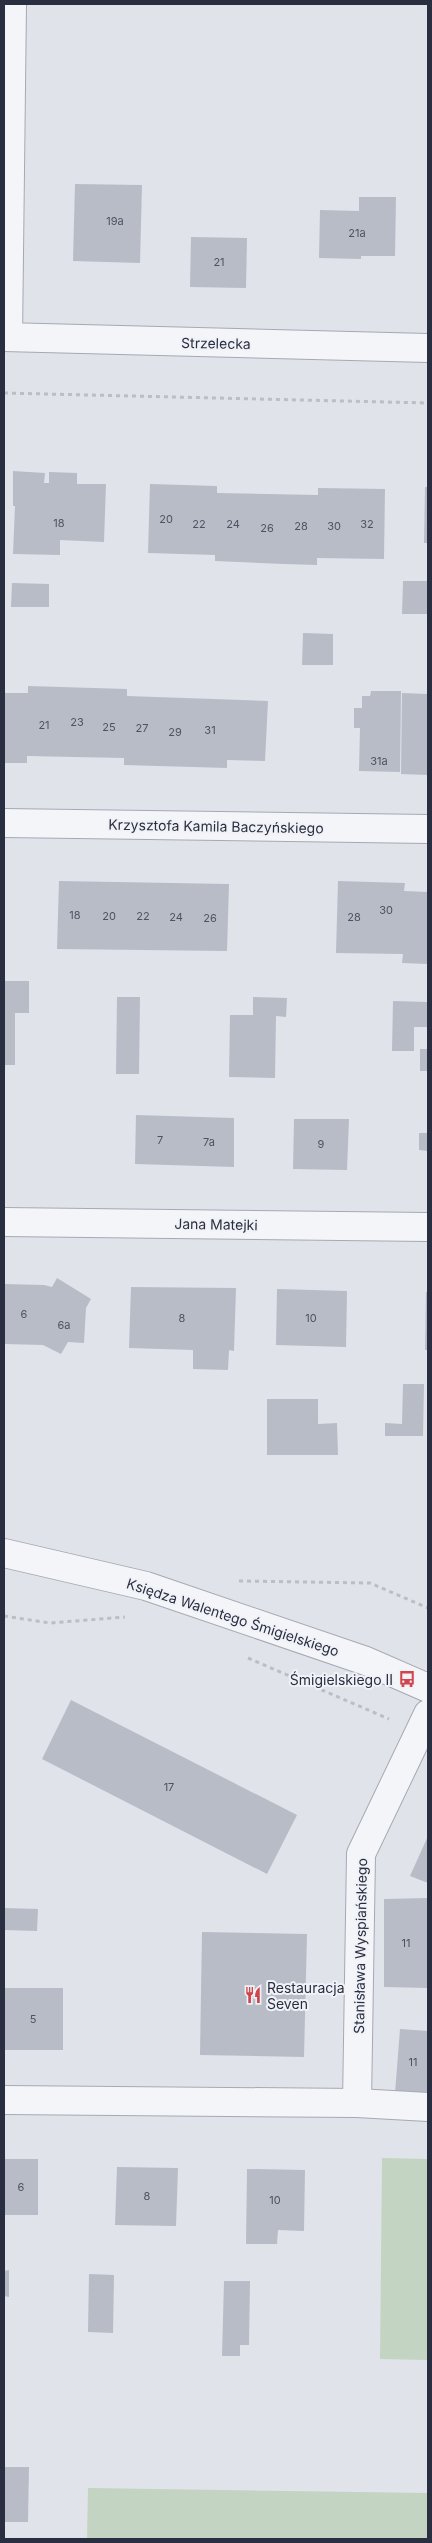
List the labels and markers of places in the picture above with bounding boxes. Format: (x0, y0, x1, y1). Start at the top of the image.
bus stop icon: Śmigielskiego II (397, 1669, 417, 1689)
place label: Śmigielskiego II (290, 1671, 393, 1688)
place label: Restauracja Seven (267, 1979, 345, 2012)
restaurant icon: Restauracja Seven (243, 1985, 263, 2005)

